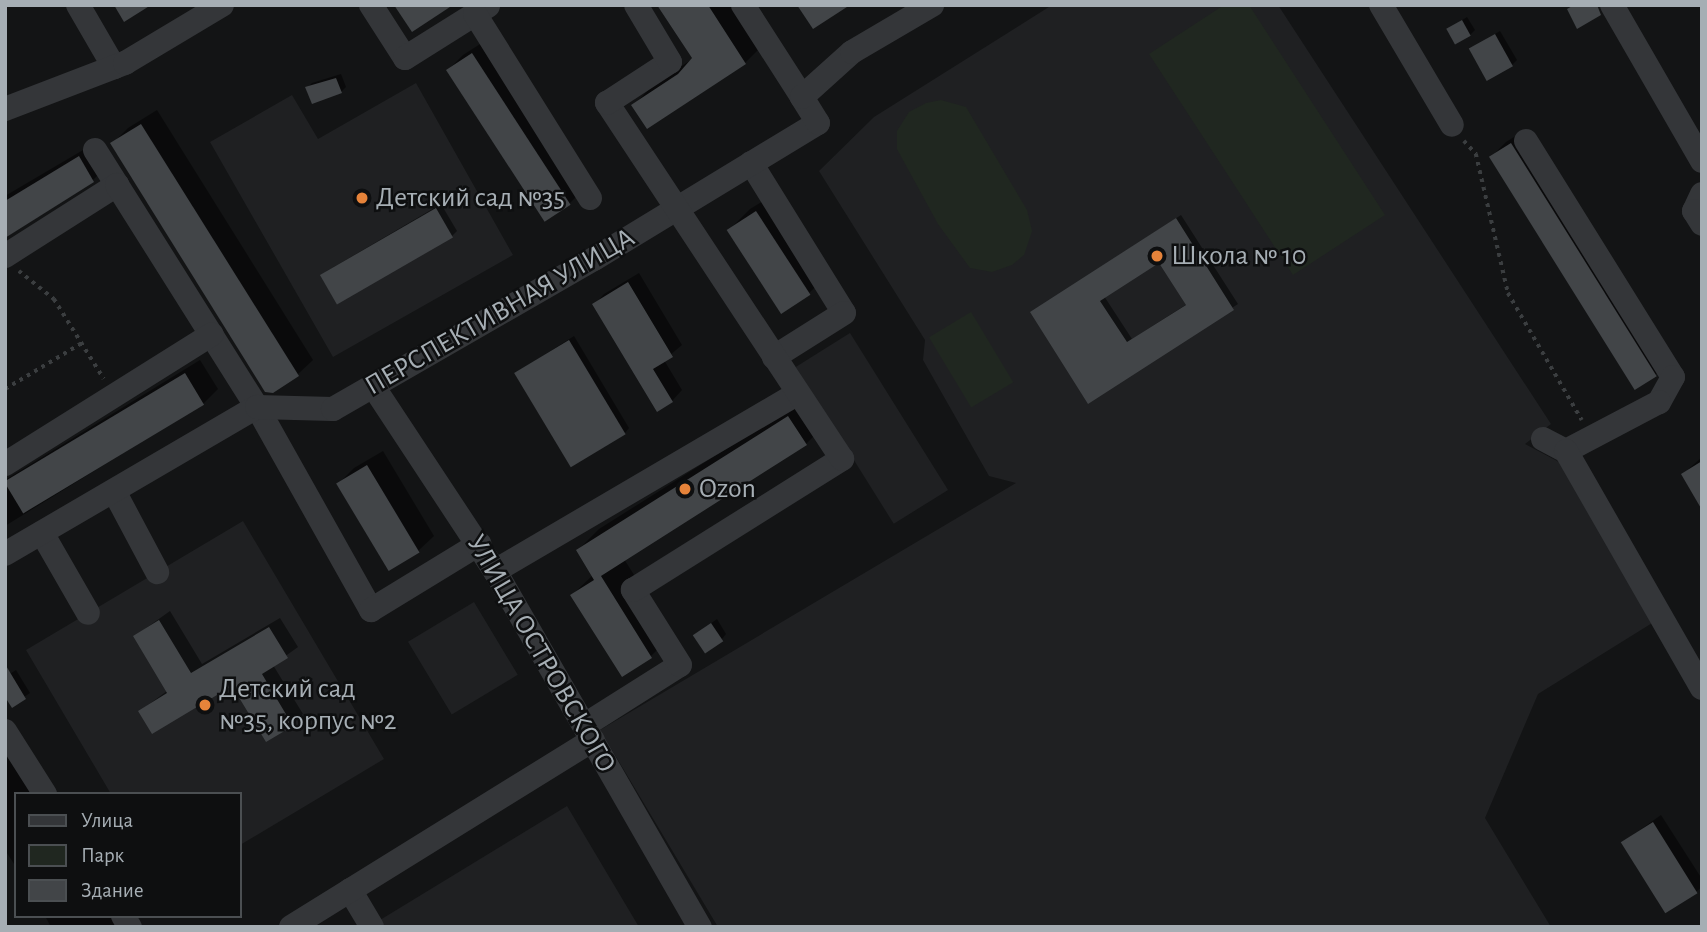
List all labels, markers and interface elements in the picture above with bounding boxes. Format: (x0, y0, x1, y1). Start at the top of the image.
place label: Детский сад №35 (376, 181, 565, 215)
marker: Детский сад №35 (354, 190, 370, 206)
street label: ПЕРСПЕКТИВНАЯ УЛИЦА (359, 221, 641, 403)
place label: Школа № 10 (1171, 239, 1306, 273)
marker: Школа № 10 (1149, 248, 1165, 264)
place label: Ozon (699, 472, 756, 506)
marker: Ozon (677, 481, 693, 497)
street label: УЛИЦА ОСТРОВСКОГО (459, 529, 623, 779)
place label: Детский сад №35, корпус №2 (219, 672, 397, 738)
marker: Детский сад №35, корпус №2 (197, 697, 213, 713)
legend (14, 792, 242, 918)
text: Улица (81, 810, 133, 831)
text: Парк (81, 845, 124, 866)
text: Здание (81, 880, 144, 901)

